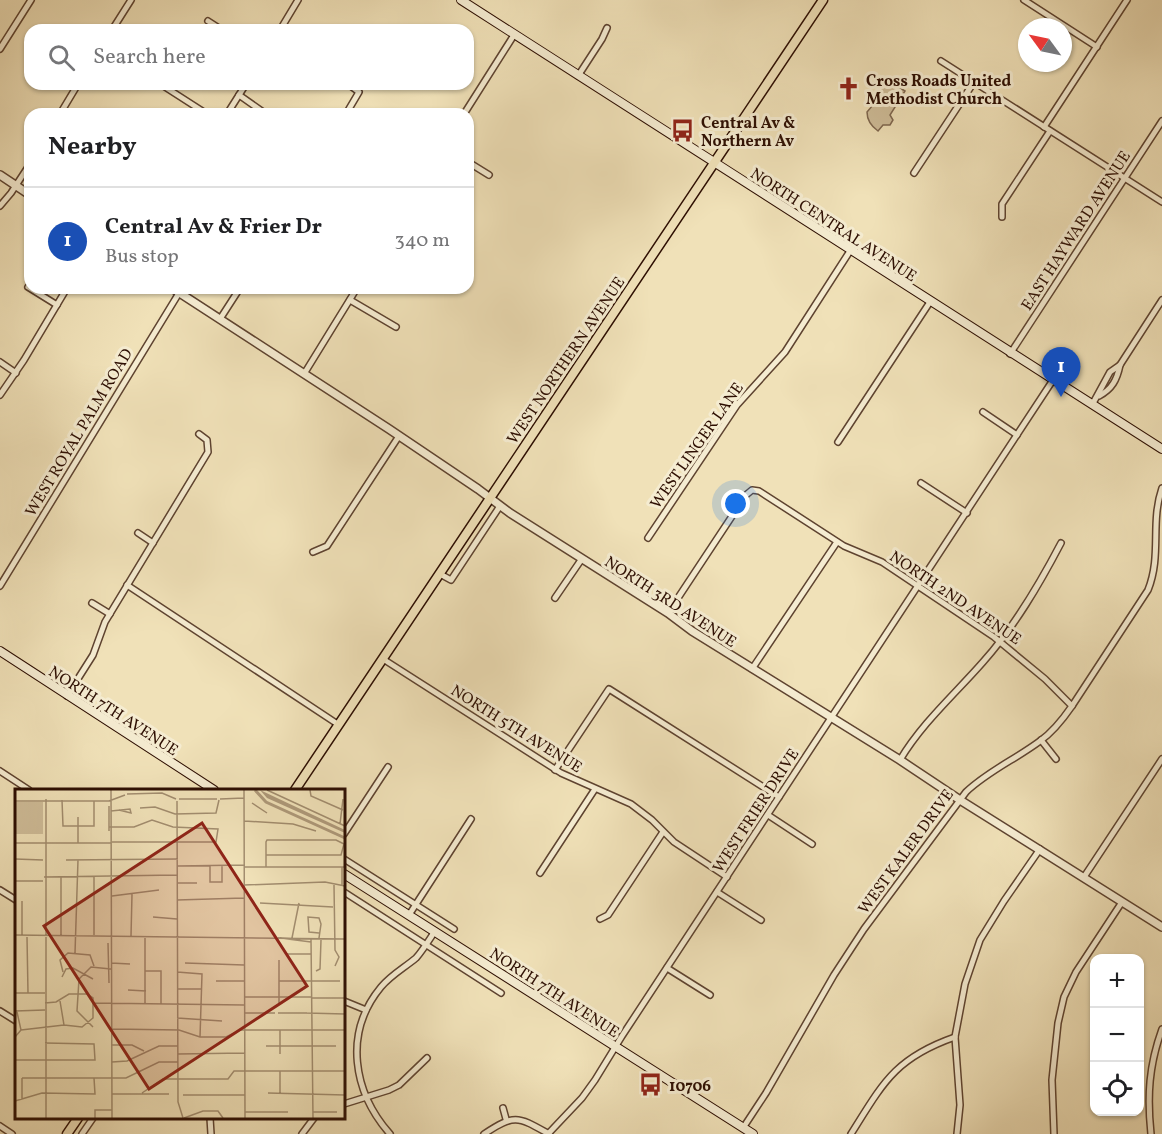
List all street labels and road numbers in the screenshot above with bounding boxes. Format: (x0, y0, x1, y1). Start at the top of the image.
street label: EAST HAYWARD AVENUE (1017, 147, 1137, 315)
street label: NORTH CENTRAL AVENUE (745, 163, 920, 288)
street label: WEST NORTHERN AVENUE (502, 273, 631, 449)
street label: WEST ROYAL PALM ROAD (21, 345, 139, 521)
street label: WEST LINGER LANE (646, 379, 750, 514)
street label: NORTH 2ND AVENUE (885, 546, 1025, 651)
street label: NORTH 3RD AVENUE (600, 552, 740, 654)
street label: NORTH 7TH AVENUE (44, 661, 182, 762)
street label: NORTH 5TH AVENUE (446, 680, 586, 779)
street label: WEST FRIER DRIVE (708, 745, 805, 878)
street label: WEST KALER DRIVE (854, 785, 960, 919)
street label: NORTH 7TH AVENUE (485, 943, 623, 1044)

